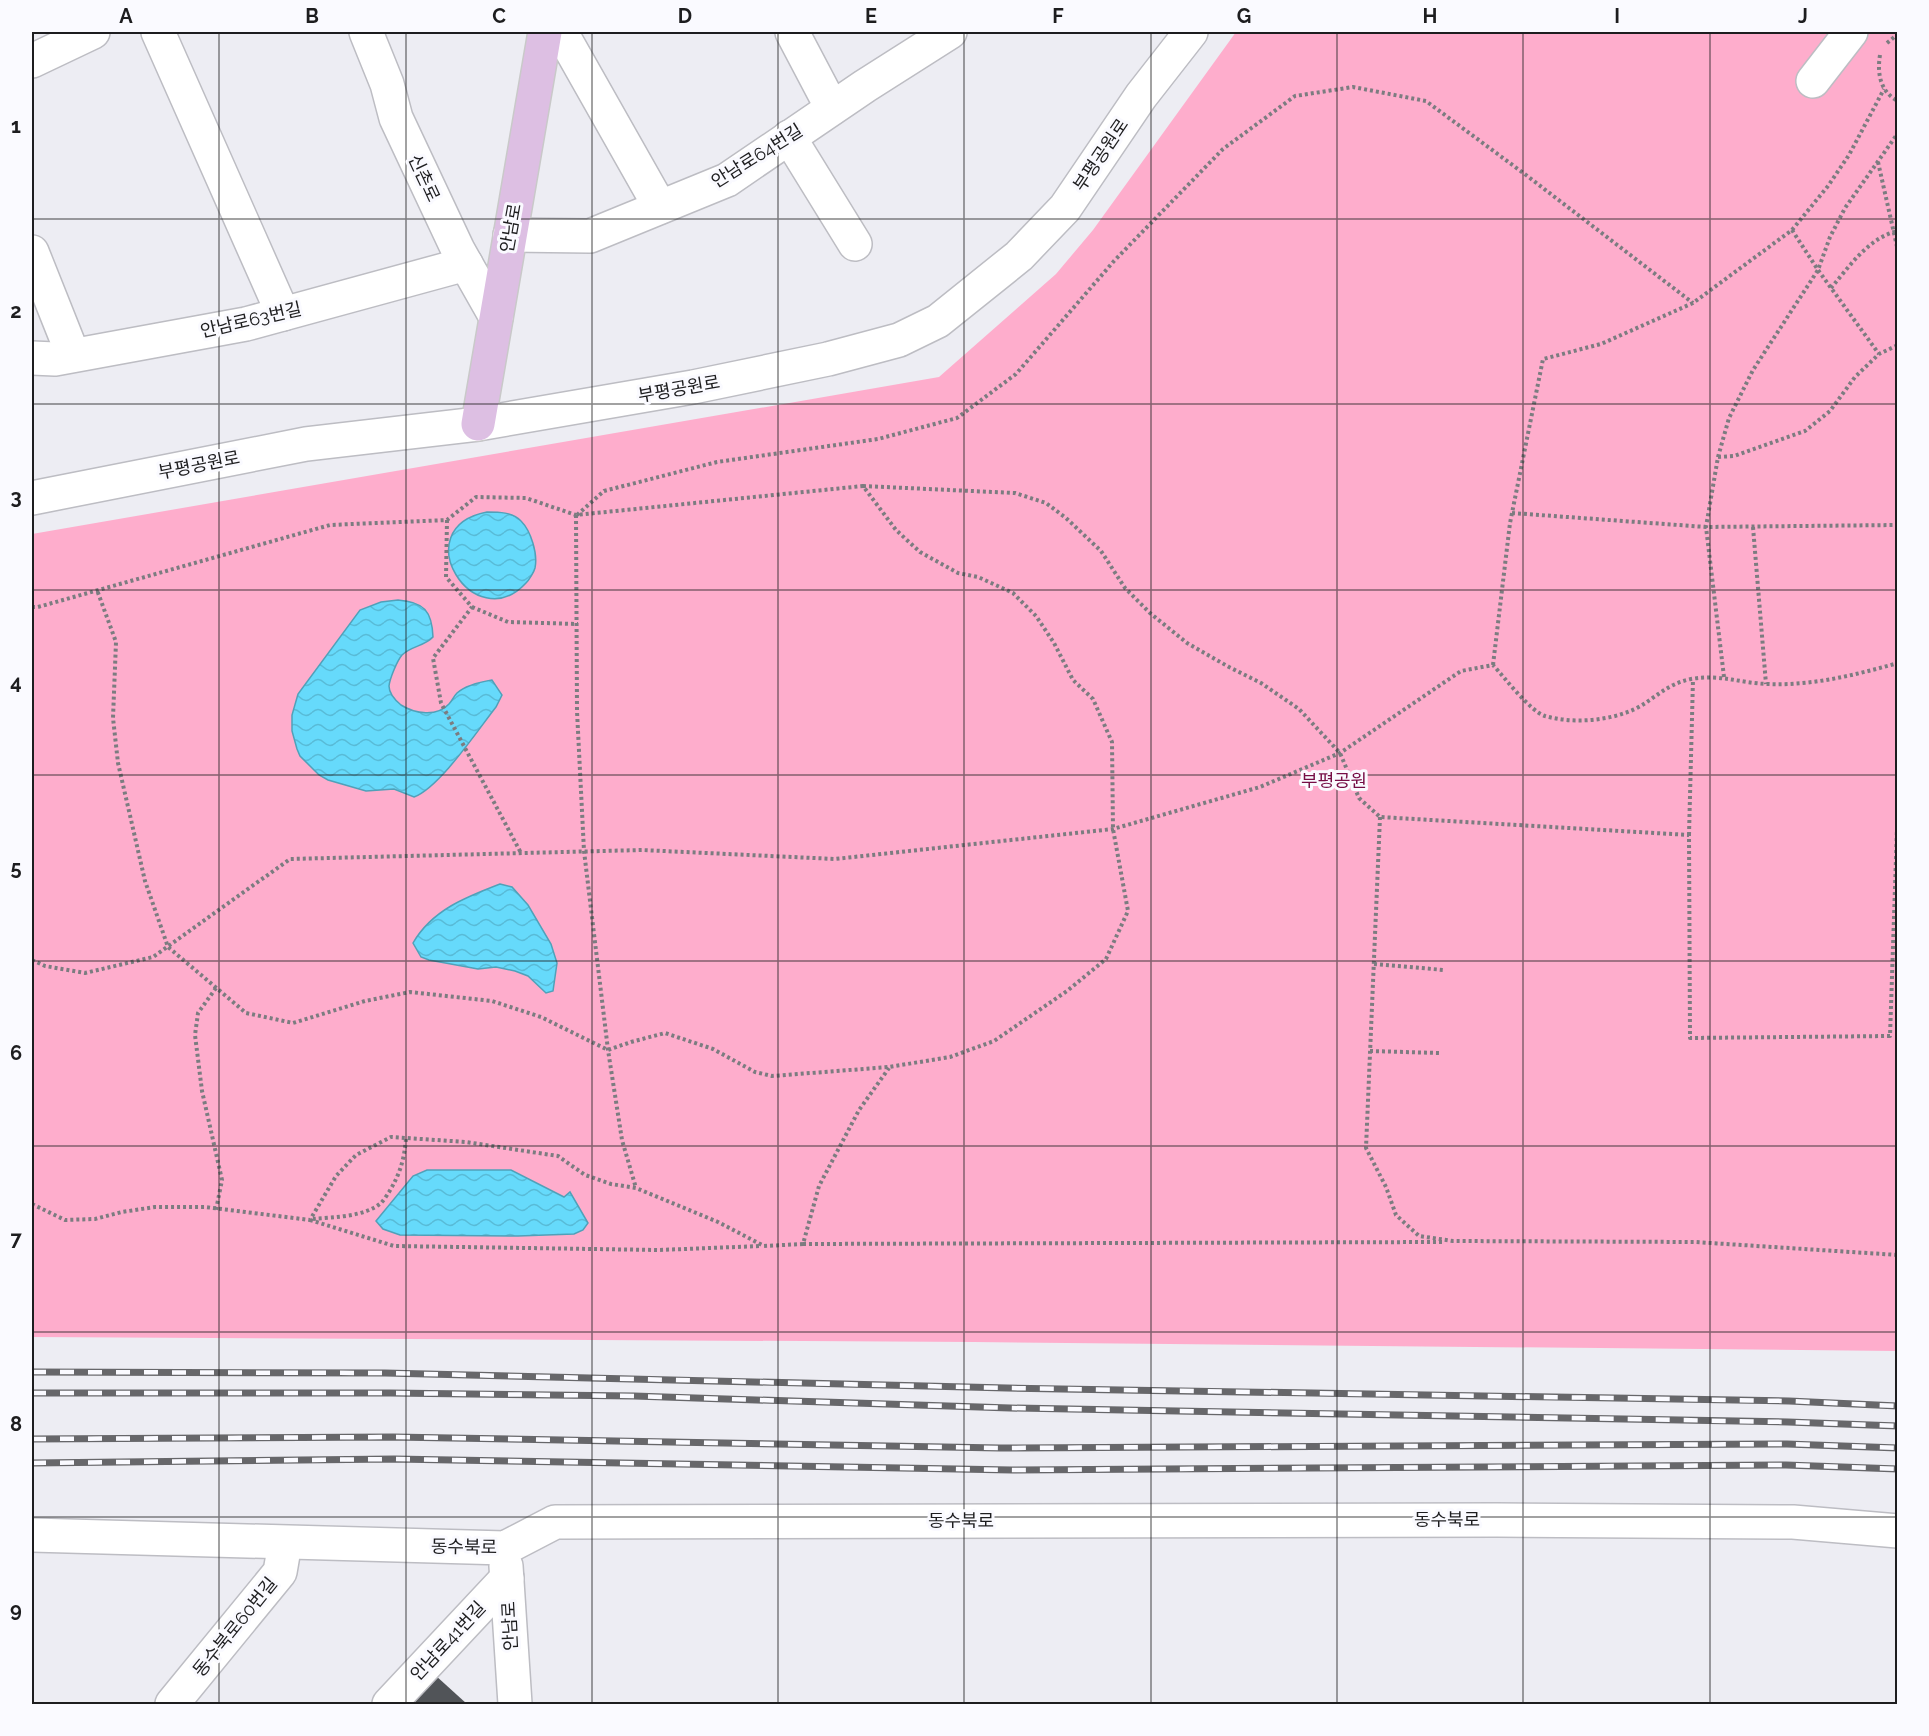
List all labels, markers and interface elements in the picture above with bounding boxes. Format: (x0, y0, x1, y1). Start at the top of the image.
text: A (119, 4, 133, 28)
text: B (305, 4, 319, 28)
text: C (492, 4, 506, 28)
text: D (678, 4, 692, 28)
text: E (865, 4, 877, 28)
text: F (1052, 4, 1064, 28)
text: G (1237, 4, 1251, 28)
text: H (1423, 4, 1437, 28)
text: I (1614, 4, 1620, 28)
text: J (1798, 4, 1808, 28)
text: 1 (11, 114, 21, 138)
street label: 부평공원로 (1069, 115, 1132, 195)
street label: 안남로64번길 (707, 119, 806, 192)
street label: 신촌로 (404, 151, 444, 205)
street label: 안남로 (496, 202, 525, 254)
street label: 안남로63번길 (198, 298, 304, 341)
text: 2 (10, 299, 22, 323)
street label: 부평공원로 (636, 371, 722, 406)
street label: 부평공원로 (156, 446, 242, 483)
text: 3 (10, 485, 22, 509)
text: 4 (10, 670, 22, 694)
park label: 부평공원 (1301, 770, 1367, 791)
text: 5 (10, 856, 22, 880)
text: 6 (10, 1041, 22, 1065)
text: 7 (10, 1227, 22, 1251)
text: 8 (10, 1412, 22, 1436)
street label: 동수북로 (1414, 1509, 1480, 1530)
street label: 동수북로 (928, 1510, 994, 1531)
street label: 동수북로 (431, 1535, 497, 1558)
street label: 동수북로60번길 (188, 1573, 281, 1680)
street label: 안남로41번길 (406, 1597, 490, 1685)
text: 9 (10, 1598, 22, 1622)
street label: 안남로 (498, 1601, 521, 1651)

